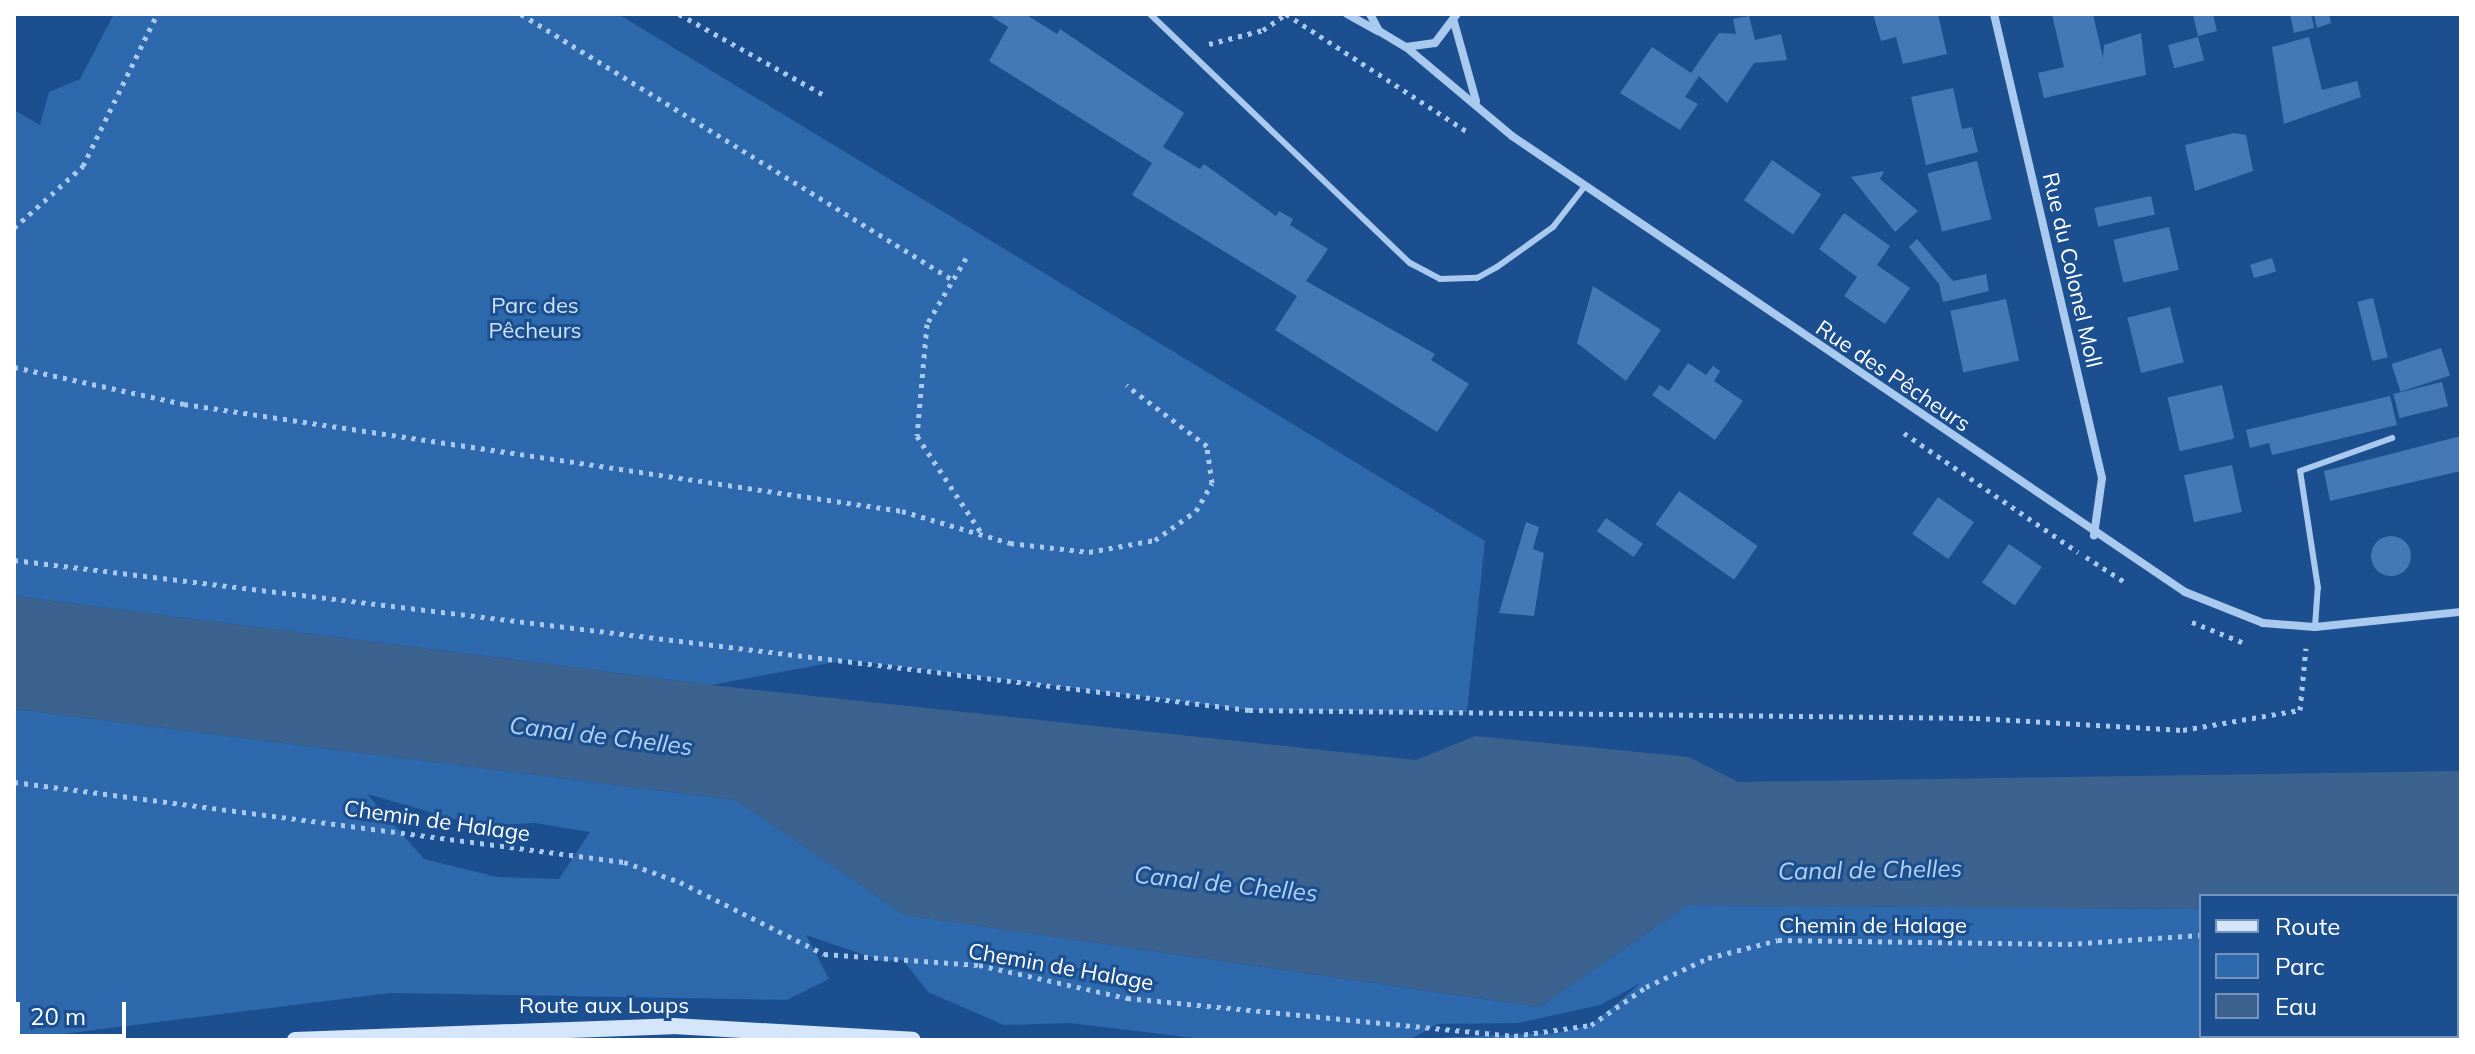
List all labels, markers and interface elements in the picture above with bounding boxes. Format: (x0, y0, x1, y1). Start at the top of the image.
street label: Rue du Colonel Moll (2037, 170, 2107, 370)
park label: Parc des Pêcheurs (488, 292, 582, 344)
street label: Rue des Pêcheurs (1811, 315, 1975, 437)
water label: Canal de Chelles (508, 710, 694, 762)
street label: Chemin de Halage (342, 795, 532, 847)
water label: Canal de Chelles (1778, 854, 1962, 886)
water label: Canal de Chelles (1133, 860, 1319, 908)
legend (2199, 894, 2459, 1038)
text: Route (2275, 911, 2340, 941)
street label: Chemin de Halage (1779, 913, 1967, 939)
street label: Chemin de Halage (966, 938, 1156, 996)
text: Parc (2275, 951, 2325, 981)
scale bar (20, 986, 130, 1036)
text: Eau (2275, 991, 2317, 1021)
street label: Route aux Loups (519, 993, 689, 1019)
text: 20 m (30, 1001, 86, 1031)

